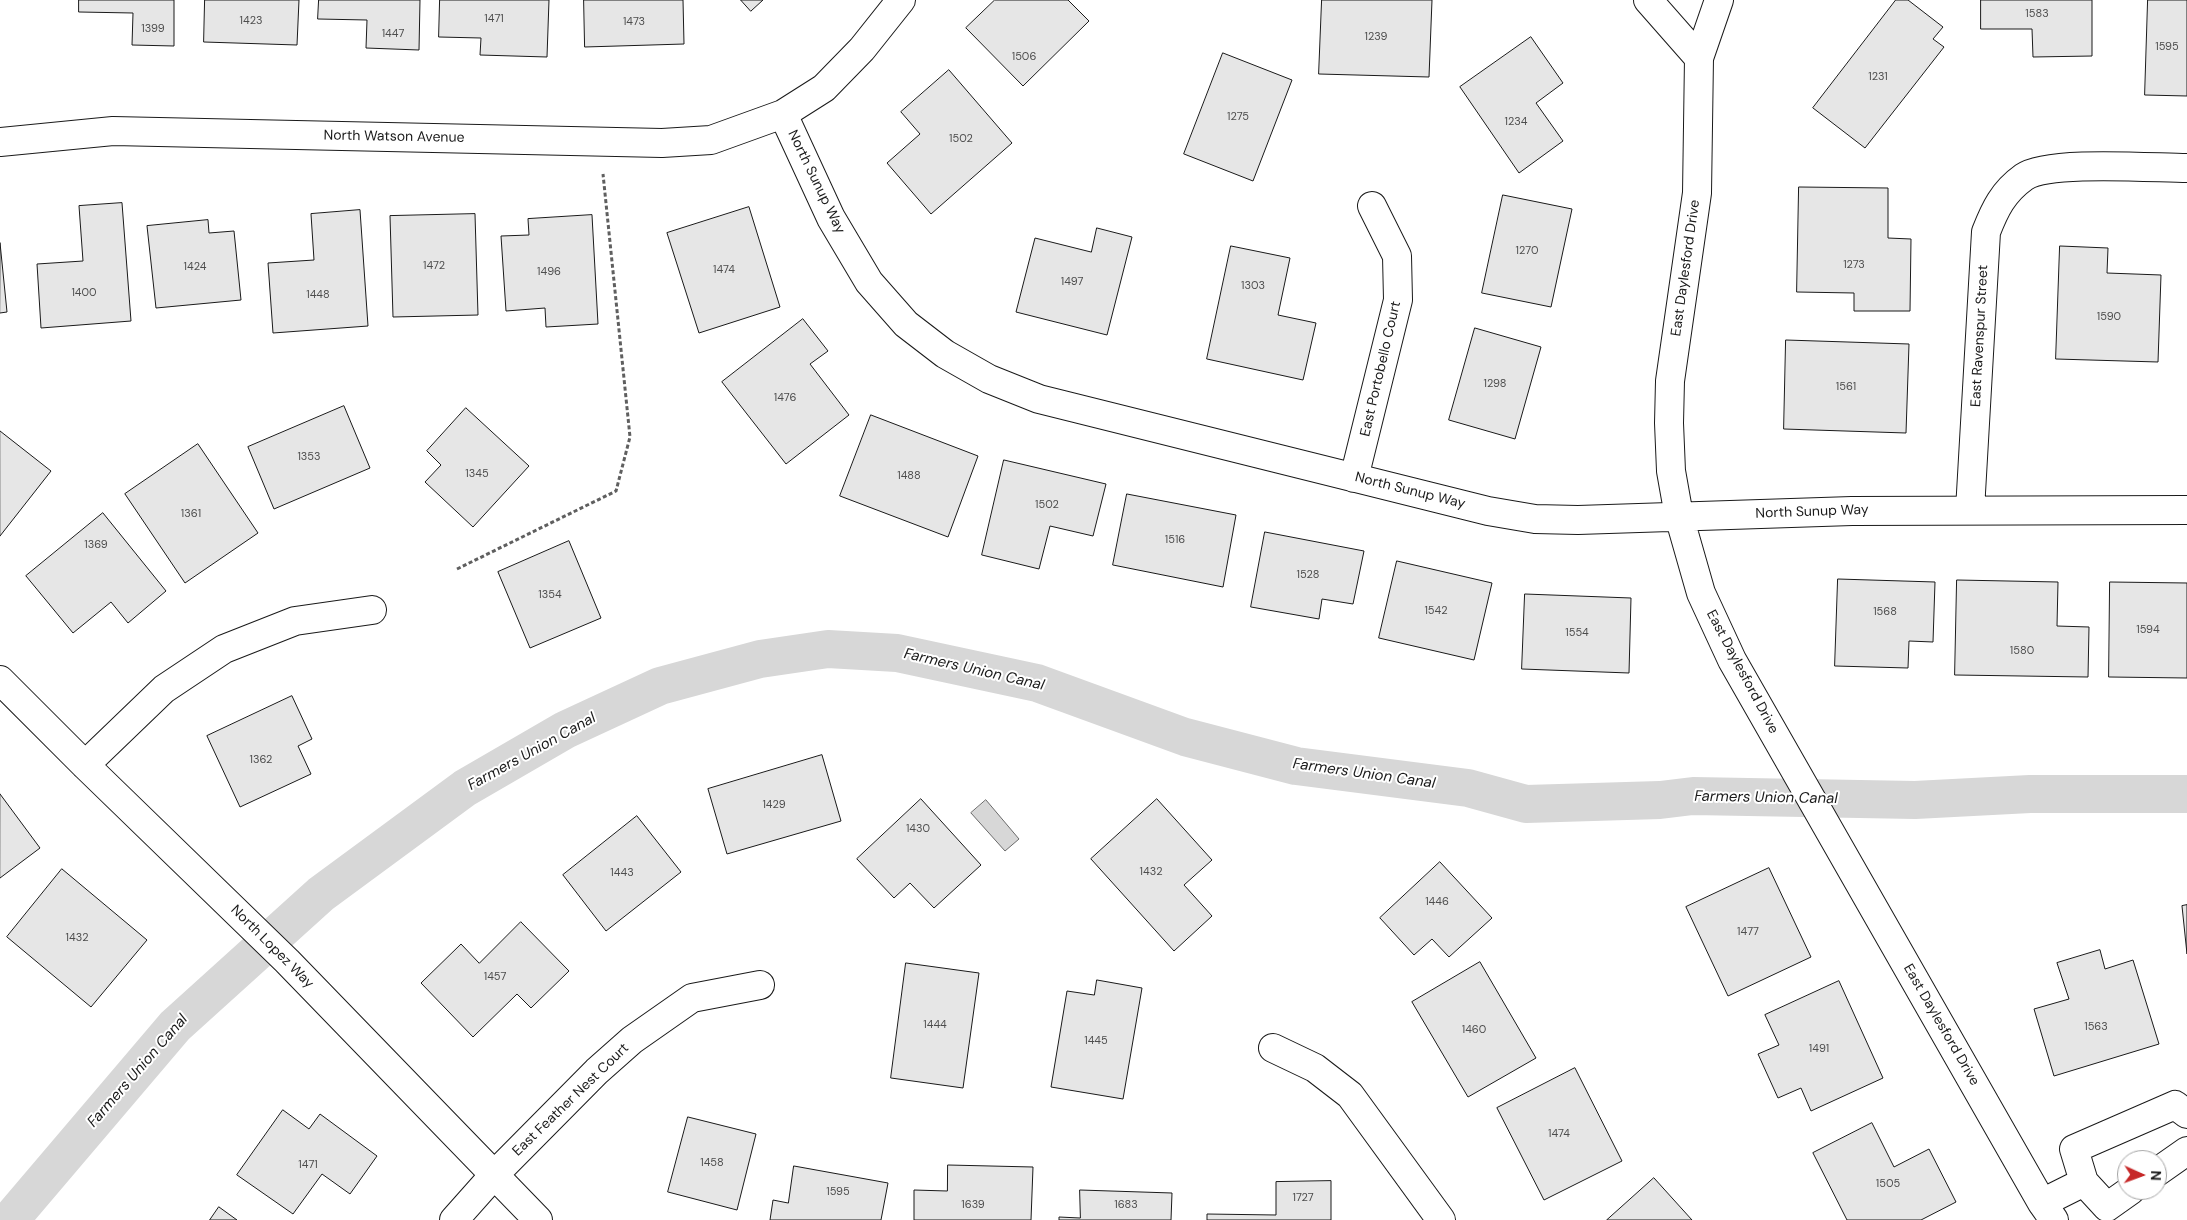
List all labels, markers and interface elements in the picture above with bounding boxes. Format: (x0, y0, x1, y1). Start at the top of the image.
house number: 1583 (2025, 7, 2049, 21)
house number: 1471 (484, 12, 504, 26)
house number: 1423 (240, 14, 262, 28)
house number: 1473 (623, 15, 645, 29)
house number: 1399 (141, 22, 165, 36)
house number: 1447 (382, 27, 404, 41)
house number: 1239 (1365, 30, 1387, 44)
house number: 1595 (2155, 40, 2179, 54)
house number: 1506 (1012, 50, 1036, 64)
house number: 1231 (1868, 70, 1888, 84)
house number: 1275 (1227, 110, 1249, 124)
house number: 1234 (1505, 115, 1527, 129)
street label: North Watson Avenue (323, 127, 465, 147)
street label: North Sunup Way (784, 127, 848, 237)
house number: 1502 (949, 132, 973, 146)
street label: East Daylesford Drive (1668, 199, 1704, 337)
house number: 1270 (1516, 244, 1538, 258)
house number: 1273 (1843, 258, 1865, 272)
house number: 1472 (423, 259, 445, 273)
house number: 1424 (184, 260, 206, 274)
house number: 1474 (713, 263, 735, 277)
street label: East Ravenspur Street (1968, 264, 1992, 408)
house number: 1496 (537, 265, 561, 279)
house number: 1497 (1061, 275, 1083, 289)
house number: 1303 (1241, 279, 1265, 293)
house number: 1400 (71, 286, 97, 300)
house number: 1448 (306, 288, 330, 302)
street label: East Portobello Court (1357, 300, 1405, 438)
house number: 1590 (2097, 310, 2121, 324)
house number: 1298 (1483, 377, 1507, 391)
house number: 1561 (1836, 380, 1856, 394)
house number: 1476 (774, 391, 796, 405)
house number: 1353 (297, 450, 321, 464)
house number: 1345 (465, 467, 489, 481)
house number: 1488 (897, 469, 921, 483)
street label: North Sunup Way (1353, 469, 1467, 513)
house number: 1502 (1035, 498, 1059, 512)
street label: North Sunup Way (1755, 502, 1869, 522)
house number: 1361 (181, 507, 201, 521)
house number: 1516 (1165, 533, 1185, 547)
house number: 1369 (84, 538, 108, 552)
house number: 1528 (1297, 568, 1319, 582)
house number: 1354 (538, 588, 562, 602)
house number: 1542 (1424, 604, 1448, 618)
house number: 1568 (1873, 605, 1897, 619)
street label: East Daylesford Drive (1702, 607, 1782, 737)
house number: 1594 (2136, 623, 2160, 637)
house number: 1554 (1565, 626, 1589, 640)
house number: 1580 (2010, 644, 2034, 658)
water label: Farmers Union Canal (902, 645, 1046, 695)
water label: Farmers Union Canal (465, 709, 599, 795)
house number: 1362 (250, 753, 272, 767)
water label: Farmers Union Canal (1292, 755, 1436, 793)
water label: Farmers Union Canal (1694, 788, 1838, 808)
house number: 1429 (762, 798, 786, 812)
house number: 1430 (906, 822, 930, 836)
house number: 1432 (1140, 865, 1162, 879)
house number: 1443 (610, 866, 634, 880)
house number: 1446 (1425, 895, 1449, 909)
street label: North Lopez Way (227, 902, 317, 992)
house number: 1477 (1737, 925, 1759, 939)
house number: 1432 (66, 931, 88, 945)
street label: East Daylesford Drive (1899, 961, 1983, 1089)
house number: 1457 (484, 970, 506, 984)
water label: Farmers Union Canal (84, 1011, 192, 1131)
house number: 1444 (923, 1018, 947, 1032)
house number: 1563 (2084, 1020, 2108, 1034)
house number: 1460 (1462, 1023, 1486, 1037)
house number: 1445 (1084, 1034, 1108, 1048)
street label: East Feather Nest Court (509, 1040, 633, 1160)
house number: 1491 (1809, 1042, 1829, 1056)
house number: 1474 (1548, 1127, 1570, 1141)
north arrow (2117, 1150, 2167, 1200)
house number: 1458 (700, 1156, 724, 1170)
house number: 1471 (298, 1158, 318, 1172)
text: N (2147, 1170, 2165, 1181)
house number: 1505 (1876, 1177, 1900, 1191)
house number: 1595 (826, 1185, 850, 1199)
house number: 1727 (1292, 1191, 1314, 1205)
house number: 1639 (961, 1198, 985, 1212)
house number: 1683 (1114, 1198, 1138, 1212)

